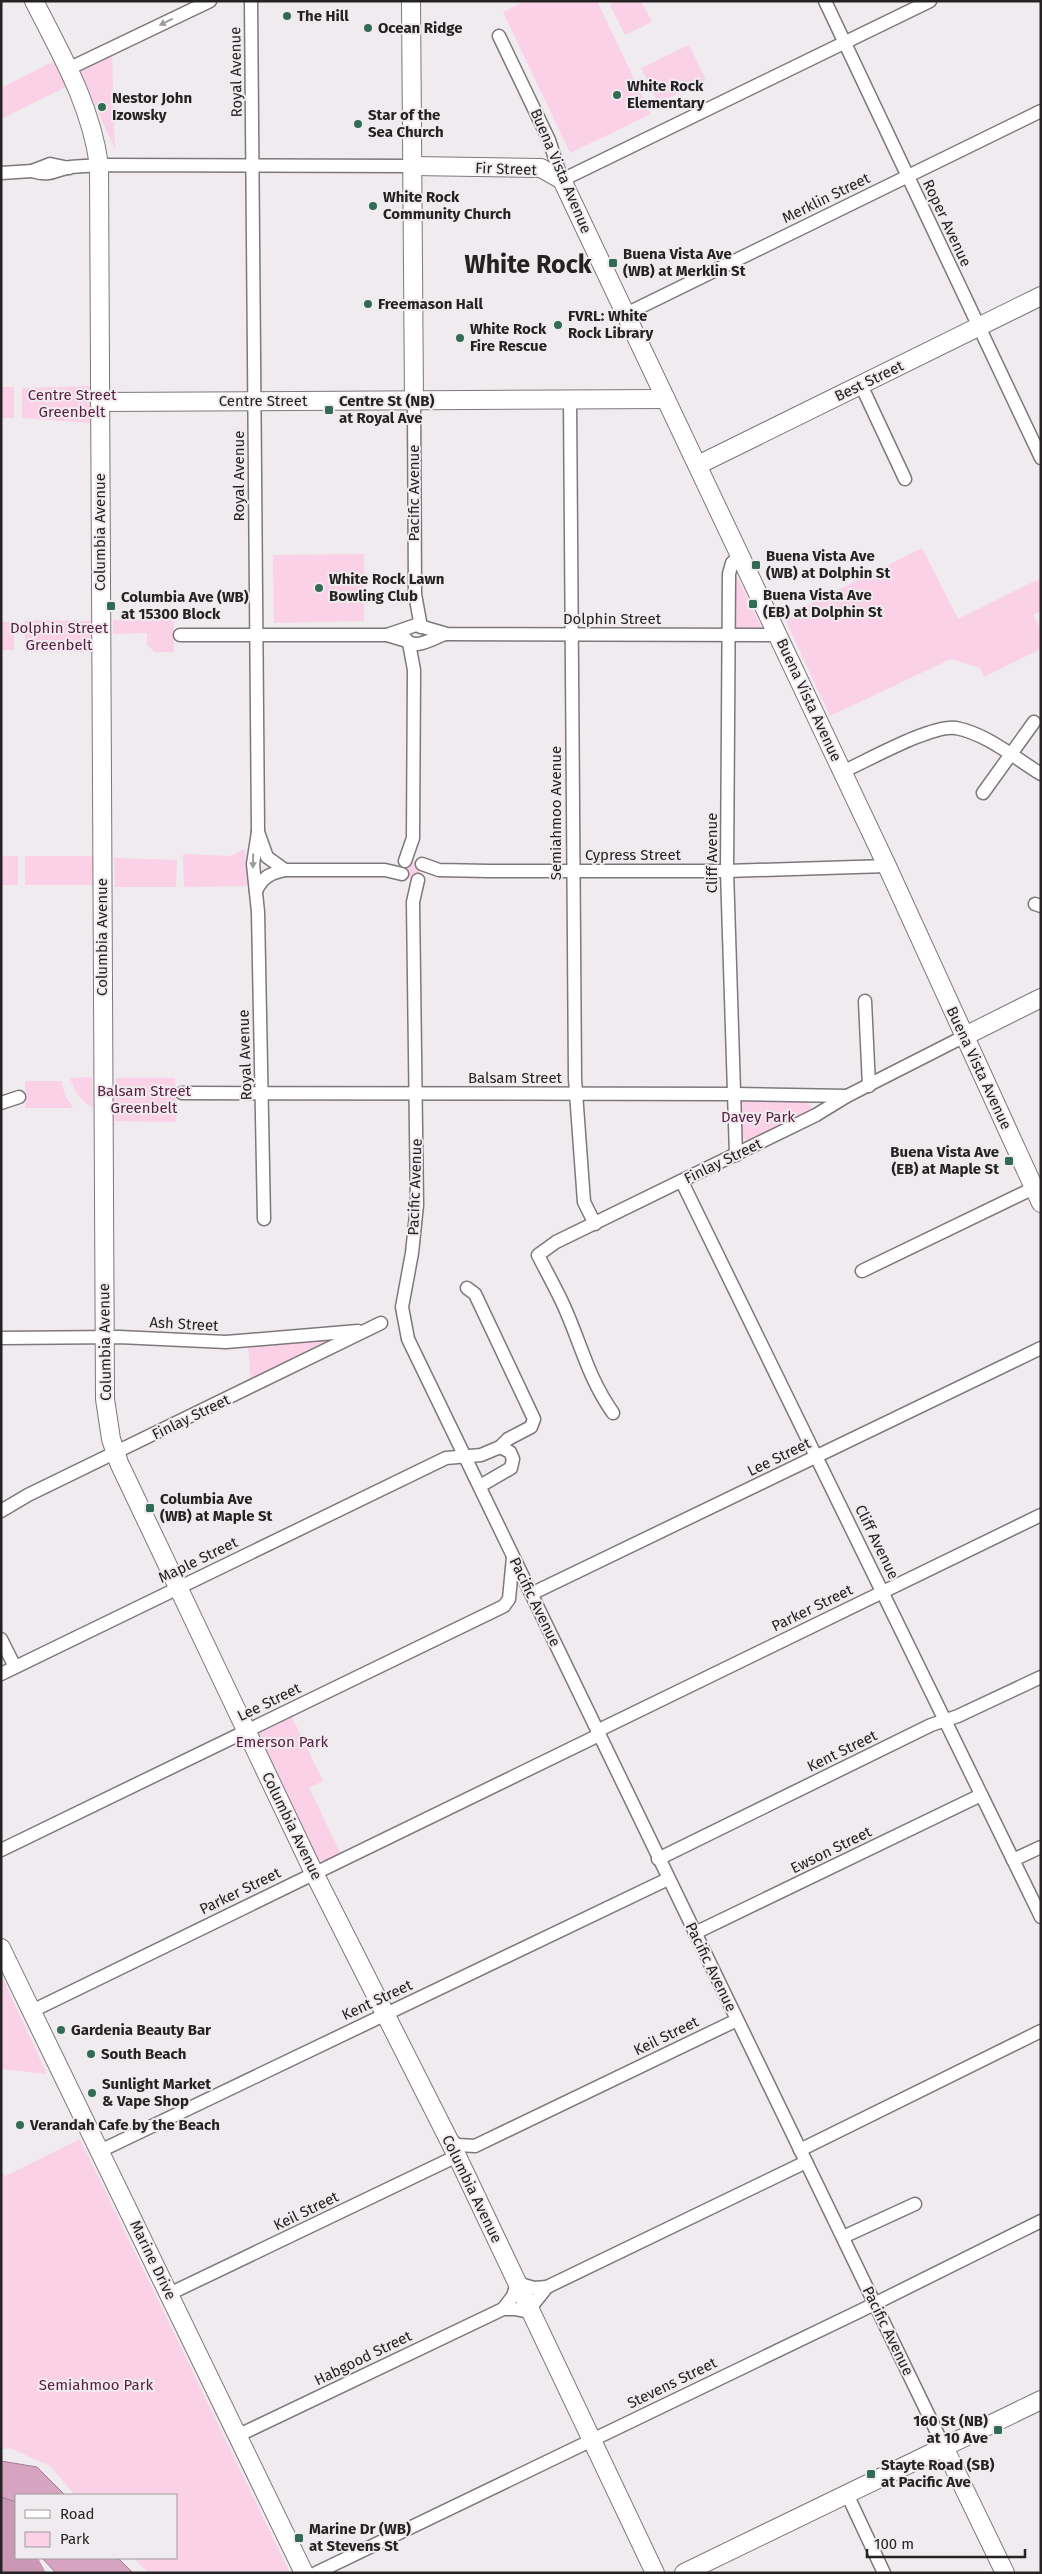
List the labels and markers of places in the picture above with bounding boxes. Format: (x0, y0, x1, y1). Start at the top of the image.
place label: The Hill (297, 7, 349, 25)
marker: The Hill (281, 10, 293, 22)
place label: Ocean Ridge (378, 19, 463, 37)
marker: Ocean Ridge (362, 22, 374, 34)
place label: White Rock Elementary (627, 77, 705, 112)
place label: Nestor John Izowsky (112, 89, 192, 124)
marker: White Rock Elementary (611, 89, 623, 101)
marker: Nestor John Izowsky (96, 101, 108, 113)
place label: Star of the Sea Church (368, 106, 444, 141)
marker: Star of the Sea Church (352, 118, 364, 130)
place label: White Rock Community Church (383, 188, 511, 223)
marker: White Rock Community Church (367, 200, 379, 212)
place label: Buena Vista Ave (WB) at Merklin St (623, 245, 746, 280)
marker: Buena Vista Ave (WB) at Merklin St (607, 257, 619, 269)
place label: Freemason Hall (378, 295, 483, 313)
marker: Freemason Hall (362, 298, 374, 310)
place label: FVRL: White Rock Library (568, 307, 653, 342)
marker: FVRL: White Rock Library (552, 319, 564, 331)
place label: White Rock Fire Rescue (470, 320, 547, 355)
marker: White Rock Fire Rescue (454, 332, 466, 344)
place label: Centre St (NB) at Royal Ave (339, 392, 434, 427)
marker: Centre St (NB) at Royal Ave (323, 404, 335, 416)
place label: Buena Vista Ave (WB) at Dolphin St (766, 547, 890, 582)
marker: Buena Vista Ave (WB) at Dolphin St (750, 559, 762, 571)
place label: White Rock Lawn Bowling Club (329, 570, 444, 605)
marker: White Rock Lawn Bowling Club (313, 582, 325, 594)
place label: Buena Vista Ave (EB) at Dolphin St (763, 586, 883, 621)
place label: Columbia Ave (WB) at 15300 Block (121, 588, 249, 623)
marker: Buena Vista Ave (EB) at Dolphin St (747, 598, 759, 610)
marker: Columbia Ave (WB) at 15300 Block (105, 600, 117, 612)
place label: Buena Vista Ave (EB) at Maple St (890, 1143, 999, 1178)
marker: Buena Vista Ave (EB) at Maple St (1003, 1155, 1015, 1167)
place label: Columbia Ave (WB) at Maple St (160, 1490, 273, 1525)
marker: Columbia Ave (WB) at Maple St (144, 1502, 156, 1514)
place label: Gardenia Beauty Bar (71, 2021, 212, 2039)
marker: Gardenia Beauty Bar (55, 2024, 67, 2036)
place label: South Beach (101, 2045, 186, 2063)
marker: South Beach (85, 2048, 97, 2060)
place label: Sunlight Market & Vape Shop (102, 2075, 211, 2110)
marker: Sunlight Market & Vape Shop (86, 2087, 98, 2099)
place label: Verandah Cafe by the Beach (29, 2116, 220, 2134)
marker: Verandah Cafe by the Beach (14, 2119, 26, 2131)
place label: 160 St (NB) at 10 Ave (913, 2412, 988, 2447)
marker: 160 St (NB) at 10 Ave (992, 2424, 1004, 2436)
place label: Stayte Road (SB) at Pacific Ave (881, 2456, 994, 2491)
marker: Stayte Road (SB) at Pacific Ave (865, 2468, 877, 2480)
place label: Marine Dr (WB) at Stevens St (309, 2520, 411, 2555)
marker: Marine Dr (WB) at Stevens St (293, 2532, 305, 2544)

